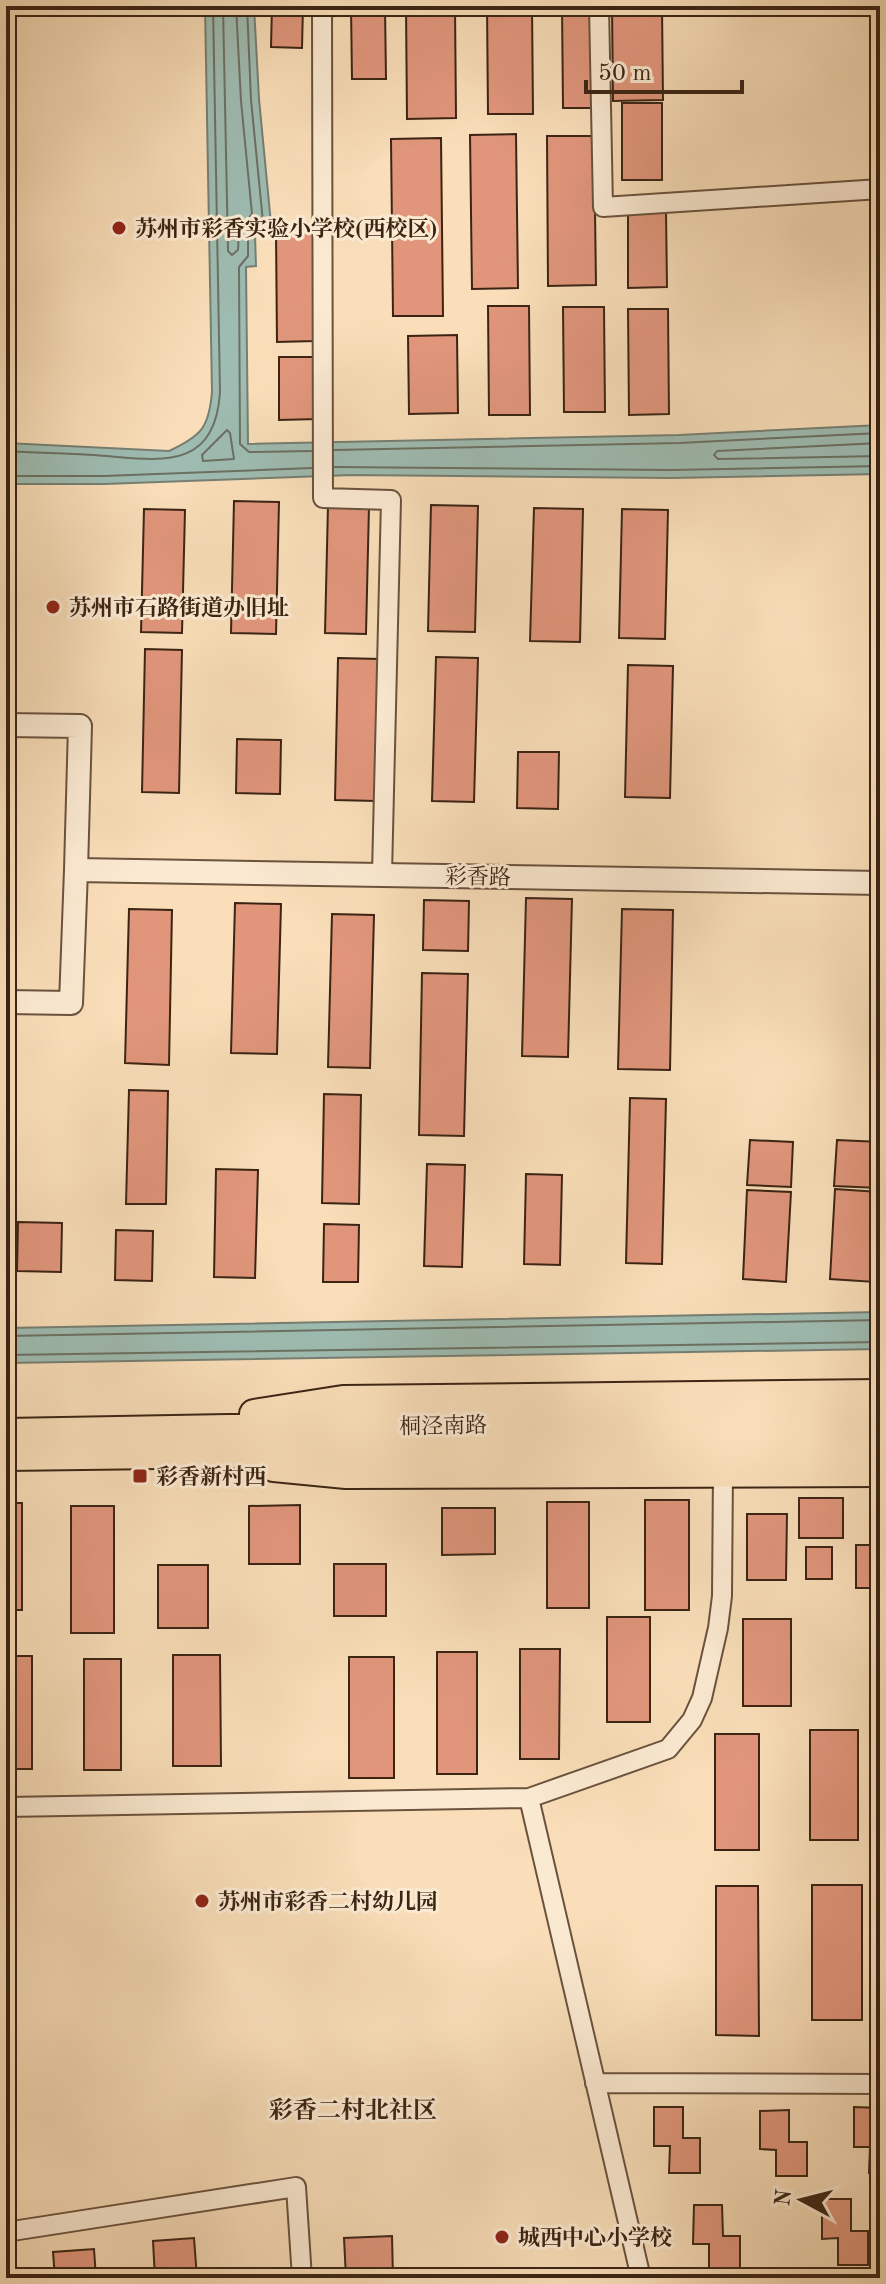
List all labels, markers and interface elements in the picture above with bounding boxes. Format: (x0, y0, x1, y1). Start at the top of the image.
scale bar (586, 44, 742, 94)
text: 50 m (598, 62, 652, 86)
place label: 苏州市彩香实验小学校(西校区) (135, 216, 437, 241)
marker: 苏州市彩香实验小学校(西校区) (110, 219, 128, 237)
place label: 苏州市石路街道办旧址 (69, 595, 289, 620)
marker: 苏州市石路街道办旧址 (44, 598, 62, 616)
street label: 彩香路 (445, 864, 511, 890)
street label: 桐泾南路 (399, 1413, 487, 1439)
place label: 彩香新村西 (156, 1465, 266, 1489)
marker: 彩香新村西 (131, 1467, 149, 1485)
place label: 苏州市彩香二村幼儿园 (218, 1889, 438, 1914)
marker: 苏州市彩香二村幼儿园 (193, 1892, 211, 1910)
district label: 彩香二村北社区 (269, 2097, 437, 2124)
north arrow (762, 2160, 842, 2240)
text: N (772, 2188, 796, 2207)
place label: 城西中心小学校 (518, 2226, 672, 2250)
marker: 城西中心小学校 (493, 2228, 511, 2246)

